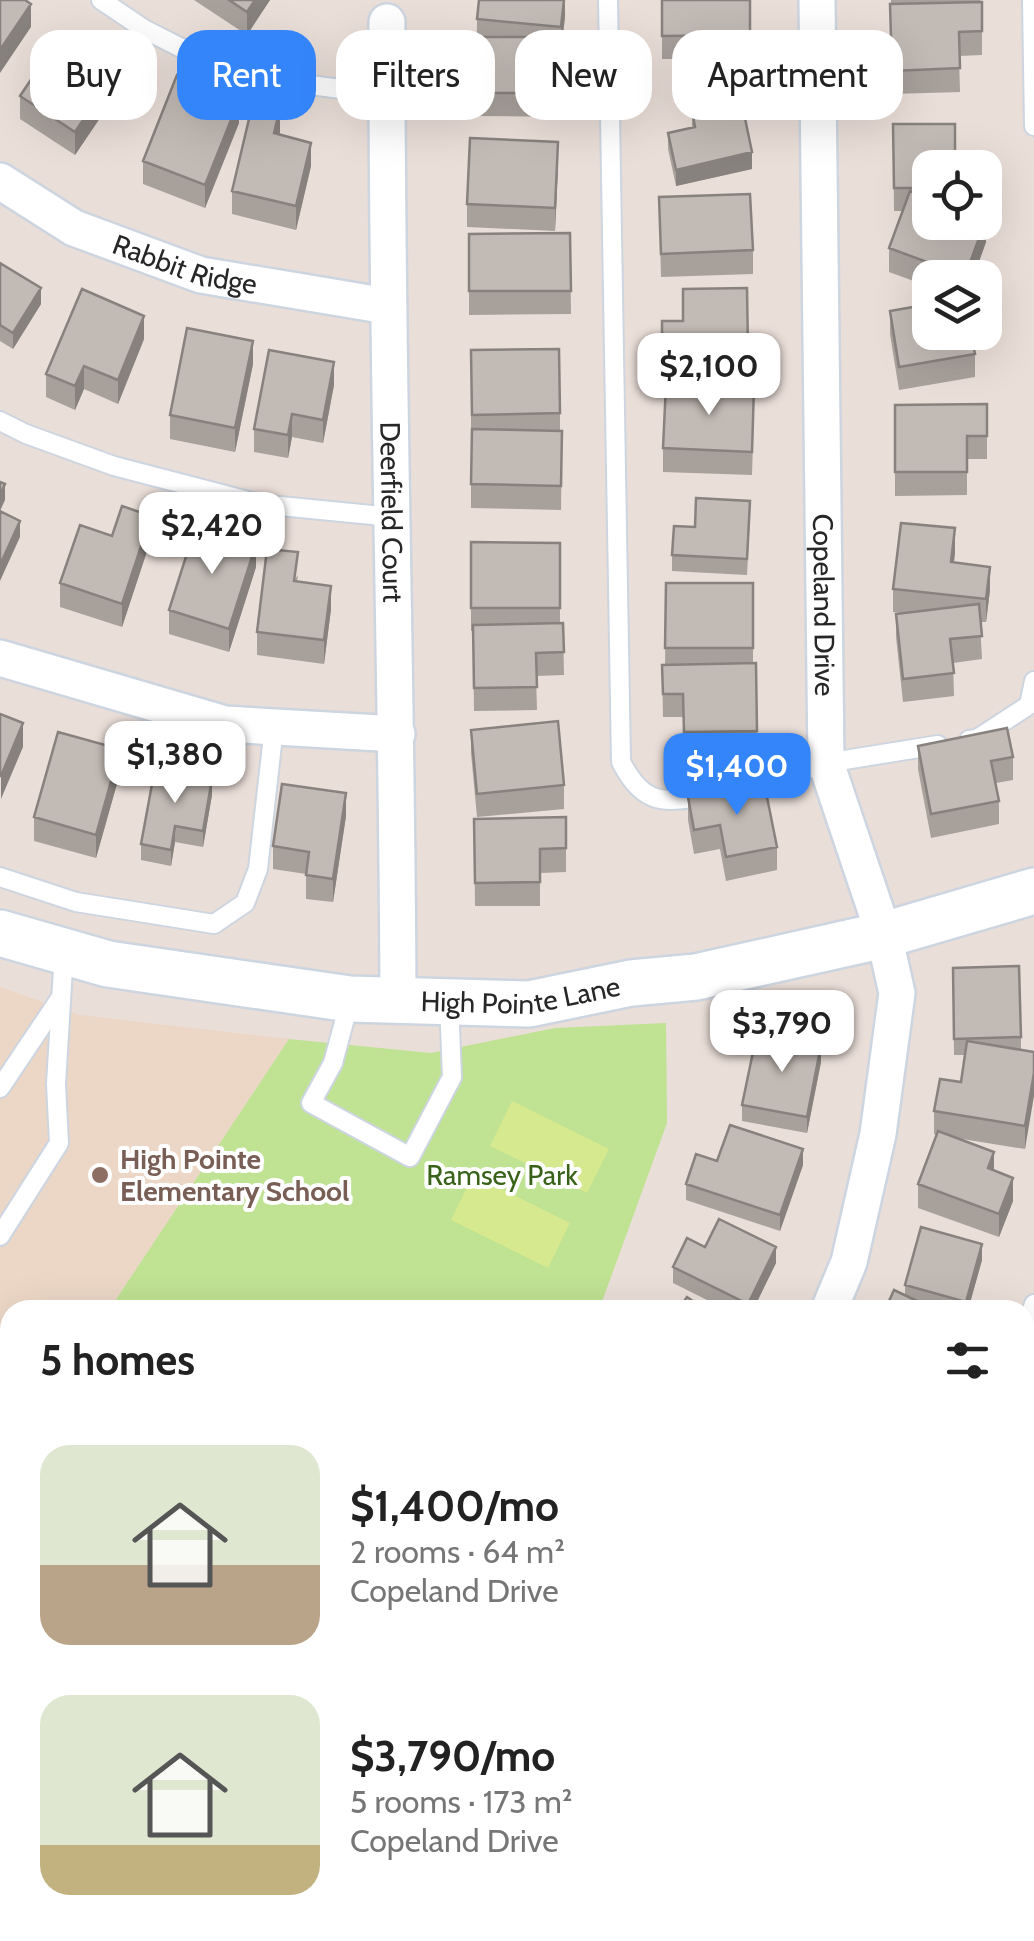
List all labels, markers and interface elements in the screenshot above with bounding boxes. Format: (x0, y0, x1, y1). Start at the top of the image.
chip: Buy (30, 30, 157, 120)
chip: Rent (177, 30, 316, 120)
chip: Filters (336, 30, 495, 120)
chip: New (515, 30, 652, 120)
chip: Apartment (672, 30, 903, 120)
map controls (912, 150, 1002, 350)
button: locate (912, 150, 1002, 240)
street label: Rabbit Ridge (108, 227, 260, 301)
button: layers (912, 260, 1002, 350)
pin: $2,100 (628, 333, 790, 418)
text: $2,100 (659, 346, 759, 385)
street label: Deerfield Court (373, 421, 410, 603)
pin: $2,420 (131, 492, 293, 577)
text: $2,420 (161, 505, 263, 544)
street label: Copeland Drive (806, 513, 842, 696)
pin: $1,380 (94, 721, 256, 806)
pin: $1,400 (656, 733, 818, 818)
text: $1,380 (127, 734, 223, 773)
text: $1,400 (686, 746, 788, 785)
street label: High Pointe Lane (420, 969, 623, 1021)
pin: $3,790 (701, 990, 863, 1075)
text: $3,790 (732, 1003, 832, 1042)
place label: High Pointe Elementary School (120, 1142, 349, 1208)
park label: Ramsey Park (426, 1158, 578, 1192)
marker: High Pointe Elementary School (89, 1164, 111, 1186)
icon: filters (940, 1333, 995, 1388)
text: 5 homes (40, 1334, 195, 1386)
text: $1,400/mo (350, 1480, 559, 1532)
icon: home (120, 1485, 240, 1605)
text: 2 rooms · 64 m² (350, 1532, 565, 1571)
text: Copeland Drive (350, 1571, 559, 1610)
text: $3,790/mo (350, 1730, 555, 1782)
icon: home (120, 1735, 240, 1855)
text: 5 rooms · 173 m² (350, 1782, 572, 1821)
text: Copeland Drive (350, 1821, 559, 1860)

